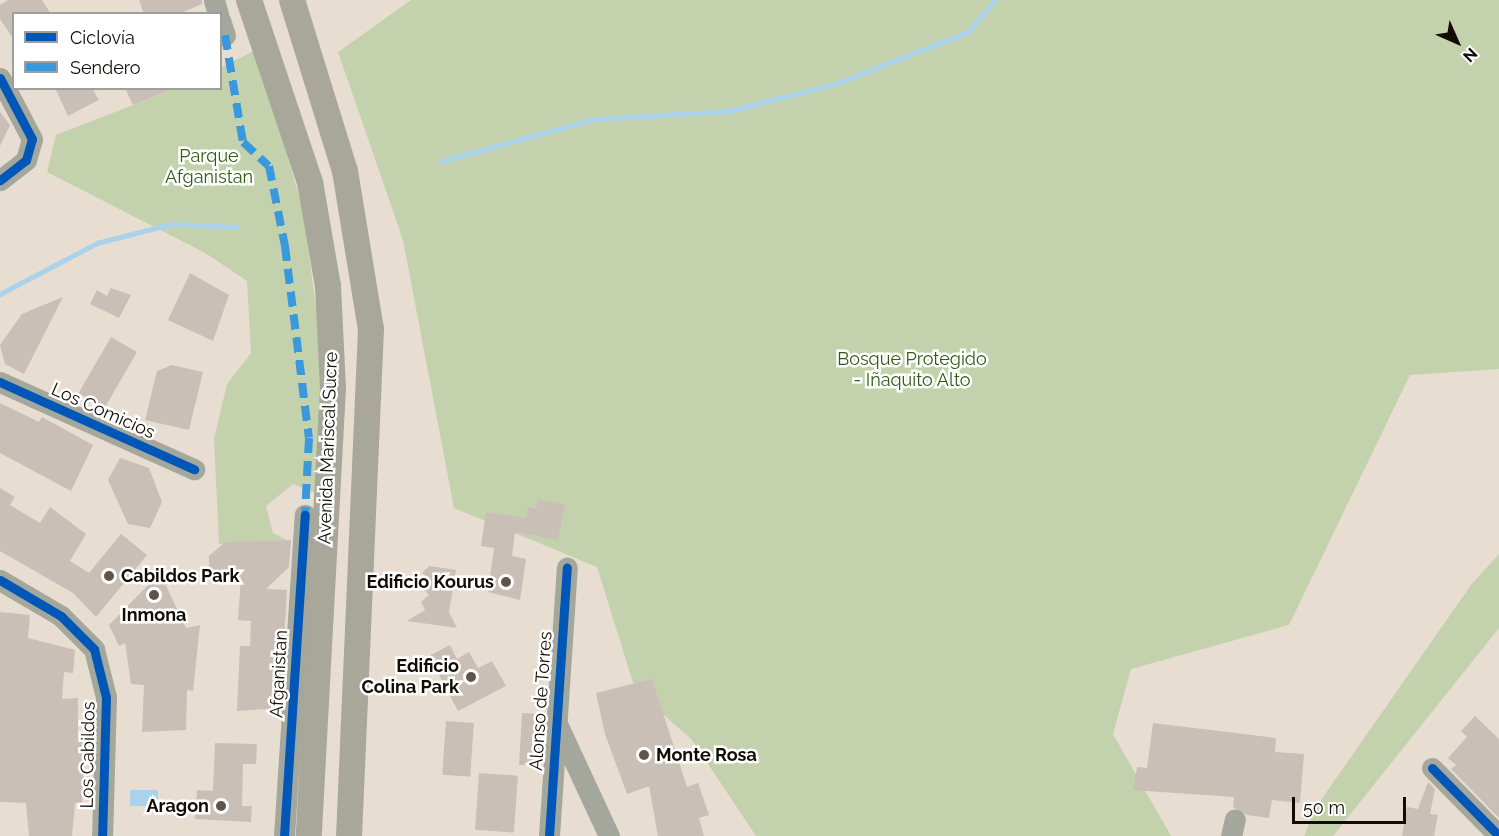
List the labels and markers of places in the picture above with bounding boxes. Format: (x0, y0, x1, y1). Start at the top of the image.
place label: Cabildos Park (121, 565, 240, 587)
marker: Cabildos Park (102, 569, 116, 583)
place label: Edificio Kourus (367, 571, 494, 593)
marker: Edificio Kourus (499, 575, 513, 589)
marker: Inmona (147, 588, 161, 602)
place label: Inmona (122, 604, 186, 626)
place label: Edificio Colina Park (362, 656, 459, 698)
marker: Edificio Colina Park (464, 670, 478, 684)
place label: Monte Rosa (656, 744, 757, 766)
marker: Monte Rosa (637, 748, 651, 762)
place label: Aragon (146, 795, 209, 817)
marker: Aragon (214, 799, 228, 813)

